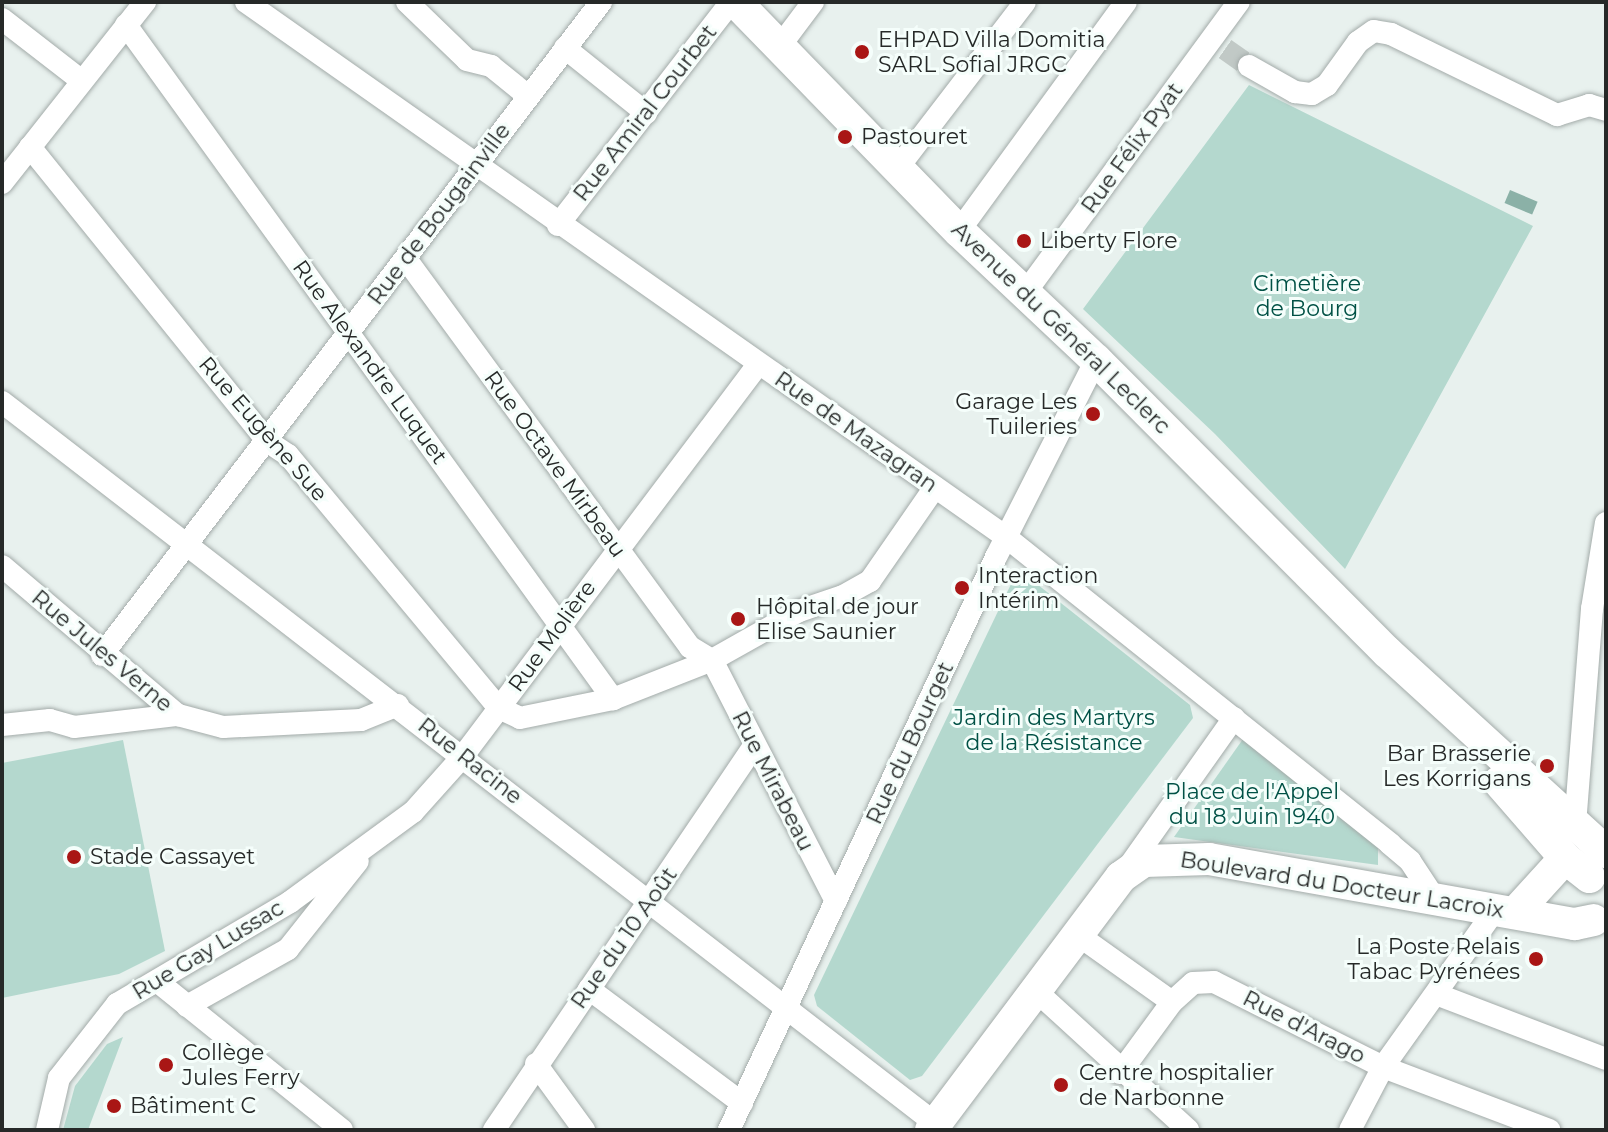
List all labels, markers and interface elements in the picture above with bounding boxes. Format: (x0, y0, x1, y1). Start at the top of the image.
street label: Rue Amiral Courbet (568, 19, 722, 207)
place label: EHPAD Villa Domitia SARL Sofial JRGC (878, 26, 1105, 78)
marker: EHPAD Villa Domitia SARL Sofial JRGC (853, 43, 871, 61)
street label: Rue Félix Pyat (1076, 77, 1188, 219)
street label: Rue de Bougainville (362, 118, 516, 310)
place label: Pastouret (861, 124, 968, 150)
marker: Pastouret (836, 128, 854, 146)
street label: Avenue du Général Leclerc (946, 216, 1176, 440)
place label: Liberty Flore (1040, 228, 1178, 254)
marker: Liberty Flore (1015, 232, 1033, 250)
street label: Rue Alexandre Luquet (287, 255, 453, 469)
park label: Cimetière de Bourg (1253, 270, 1361, 322)
street label: Rue Eugène Sue (193, 351, 333, 507)
street label: Rue Octave Mirbeau (479, 366, 631, 562)
street label: Rue de Mazagran (769, 366, 943, 498)
place label: Garage Les Tuileries (955, 388, 1077, 440)
marker: Garage Les Tuileries (1084, 405, 1102, 423)
place label: Interaction Intérim (978, 562, 1098, 614)
street label: Rue Molière (503, 575, 601, 697)
marker: Interaction Intérim (953, 579, 971, 597)
street label: Rue Jules Verne (26, 584, 178, 718)
place label: Hôpital de jour Elise Saunier (756, 593, 919, 644)
marker: Hôpital de jour Elise Saunier (727, 608, 749, 630)
street label: Rue du Bourget (861, 658, 959, 828)
park label: Jardin des Martyrs de la Résistance (953, 704, 1155, 756)
street label: Rue Mirabeau (726, 707, 820, 855)
street label: Rue Racine (413, 712, 527, 810)
place label: Bar Brasserie Les Korrigans (1383, 740, 1531, 792)
marker: Bar Brasserie Les Korrigans (1538, 757, 1556, 775)
park label: Place de l'Appel du 18 Juin 1940 (1165, 778, 1339, 830)
place label: Stade Cassayet (90, 844, 255, 870)
street label: Boulevard du Docteur Lacroix (1178, 846, 1506, 924)
marker: Stade Cassayet (65, 848, 83, 866)
street label: Rue du 10 Août (565, 862, 683, 1014)
street label: Rue Gay Lussac (128, 895, 288, 1005)
place label: La Poste Relais Tabac Pyrénées (1347, 933, 1520, 984)
marker: La Poste Relais Tabac Pyrénées (1527, 950, 1545, 968)
street label: Rue d'Arago (1238, 985, 1370, 1069)
place label: Collège Jules Ferry (182, 1039, 300, 1090)
marker: Collège Jules Ferry (157, 1056, 175, 1074)
place label: Centre hospitalier de Narbonne (1079, 1059, 1274, 1110)
marker: Centre hospitalier de Narbonne (1050, 1074, 1072, 1096)
place label: Bâtiment C (130, 1093, 256, 1119)
marker: Bâtiment C (105, 1097, 123, 1115)

